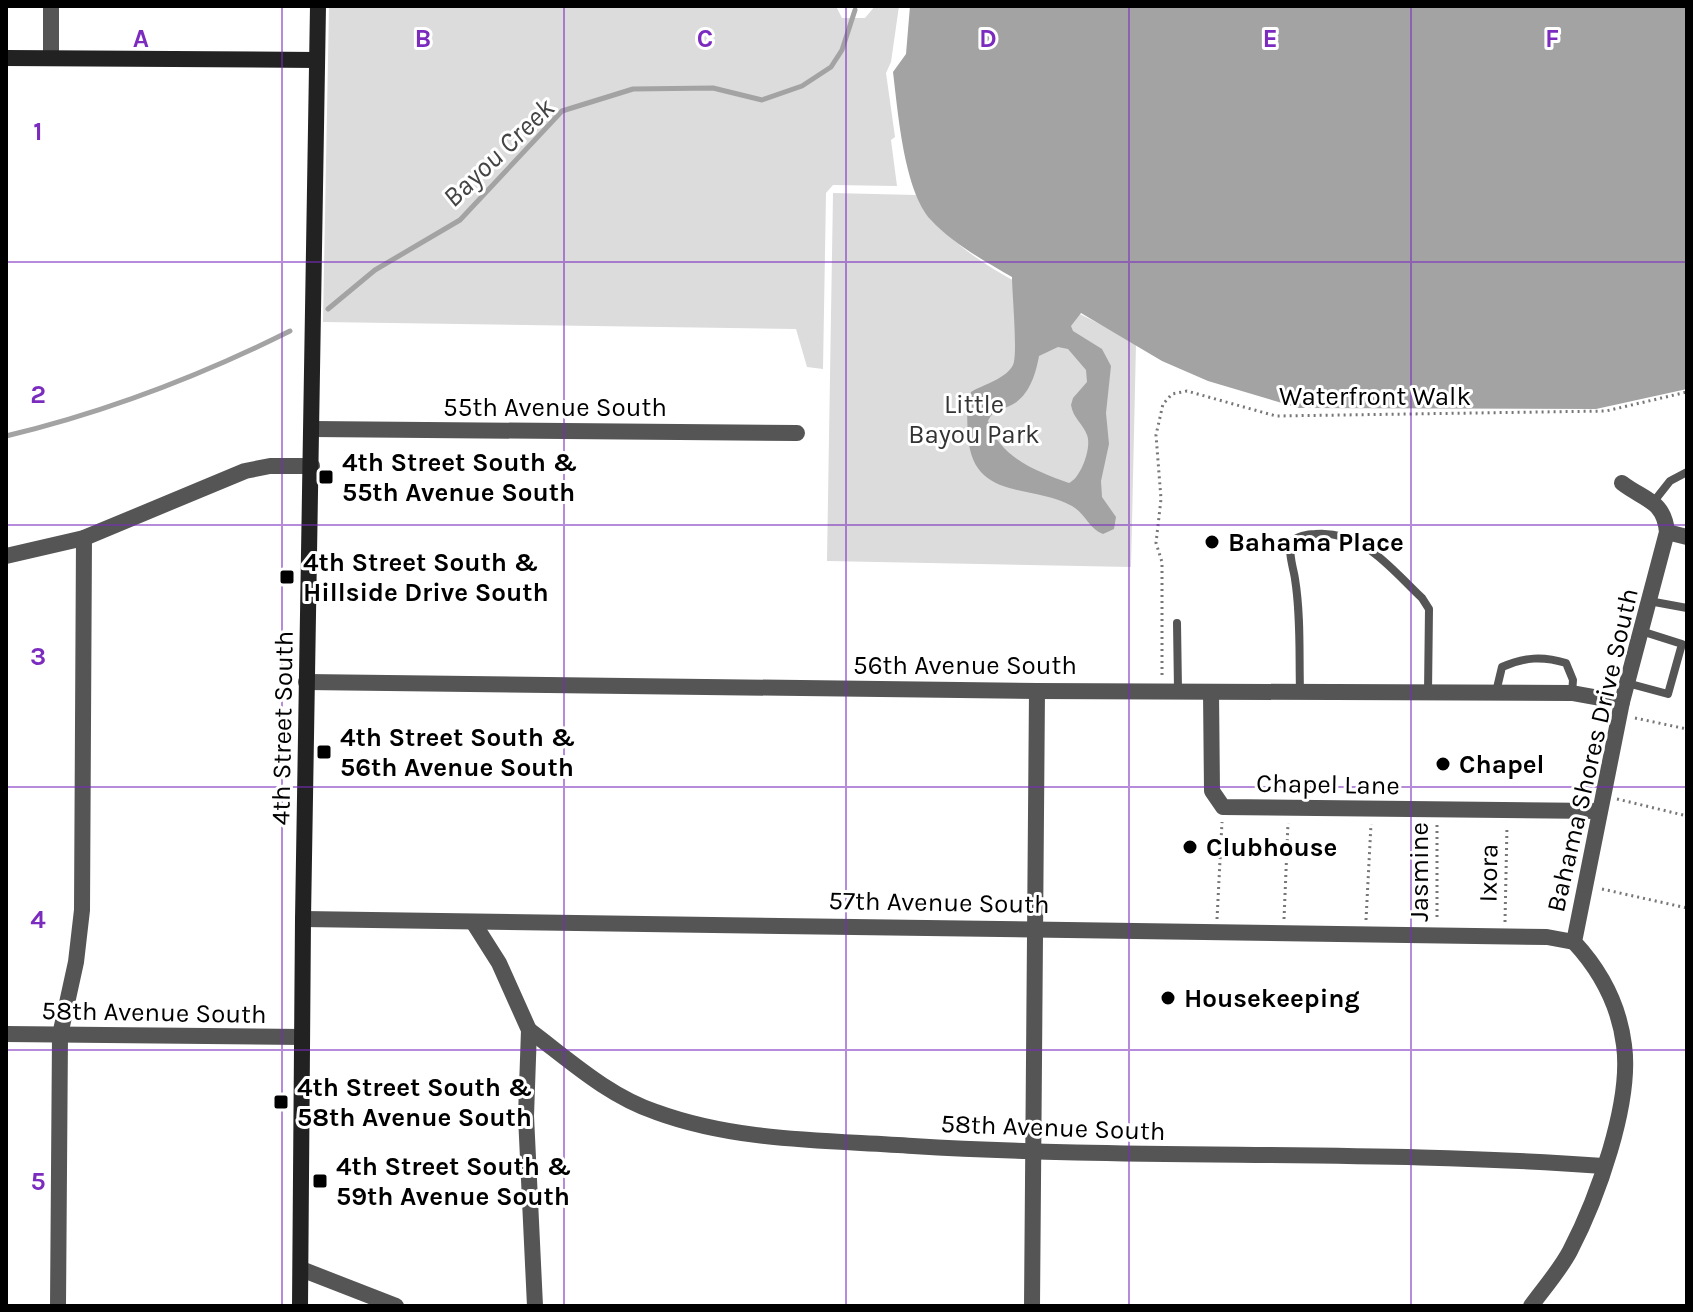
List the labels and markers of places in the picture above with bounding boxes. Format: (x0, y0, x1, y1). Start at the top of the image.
place label: 4th Street South & 55th Avenue South (342, 447, 578, 508)
marker: 4th Street South & 55th Avenue South (317, 468, 335, 486)
place label: Bahama Place (1228, 527, 1404, 558)
marker: Bahama Place (1203, 533, 1221, 551)
place label: 4th Street South & Hillside Drive South (303, 547, 549, 608)
marker: 4th Street South & Hillside Drive South (278, 568, 296, 586)
place label: 4th Street South & 56th Avenue South (340, 722, 576, 783)
marker: 4th Street South & 56th Avenue South (315, 743, 333, 761)
place label: Chapel (1459, 749, 1544, 780)
marker: Chapel (1434, 755, 1452, 773)
place label: Clubhouse (1206, 832, 1337, 863)
marker: Clubhouse (1181, 838, 1199, 856)
place label: Housekeeping (1184, 983, 1360, 1014)
marker: Housekeeping (1159, 989, 1177, 1007)
place label: 4th Street South & 58th Avenue South (297, 1072, 533, 1133)
marker: 4th Street South & 58th Avenue South (272, 1093, 290, 1111)
place label: 4th Street South & 59th Avenue South (336, 1151, 572, 1212)
marker: 4th Street South & 59th Avenue South (311, 1172, 329, 1190)

